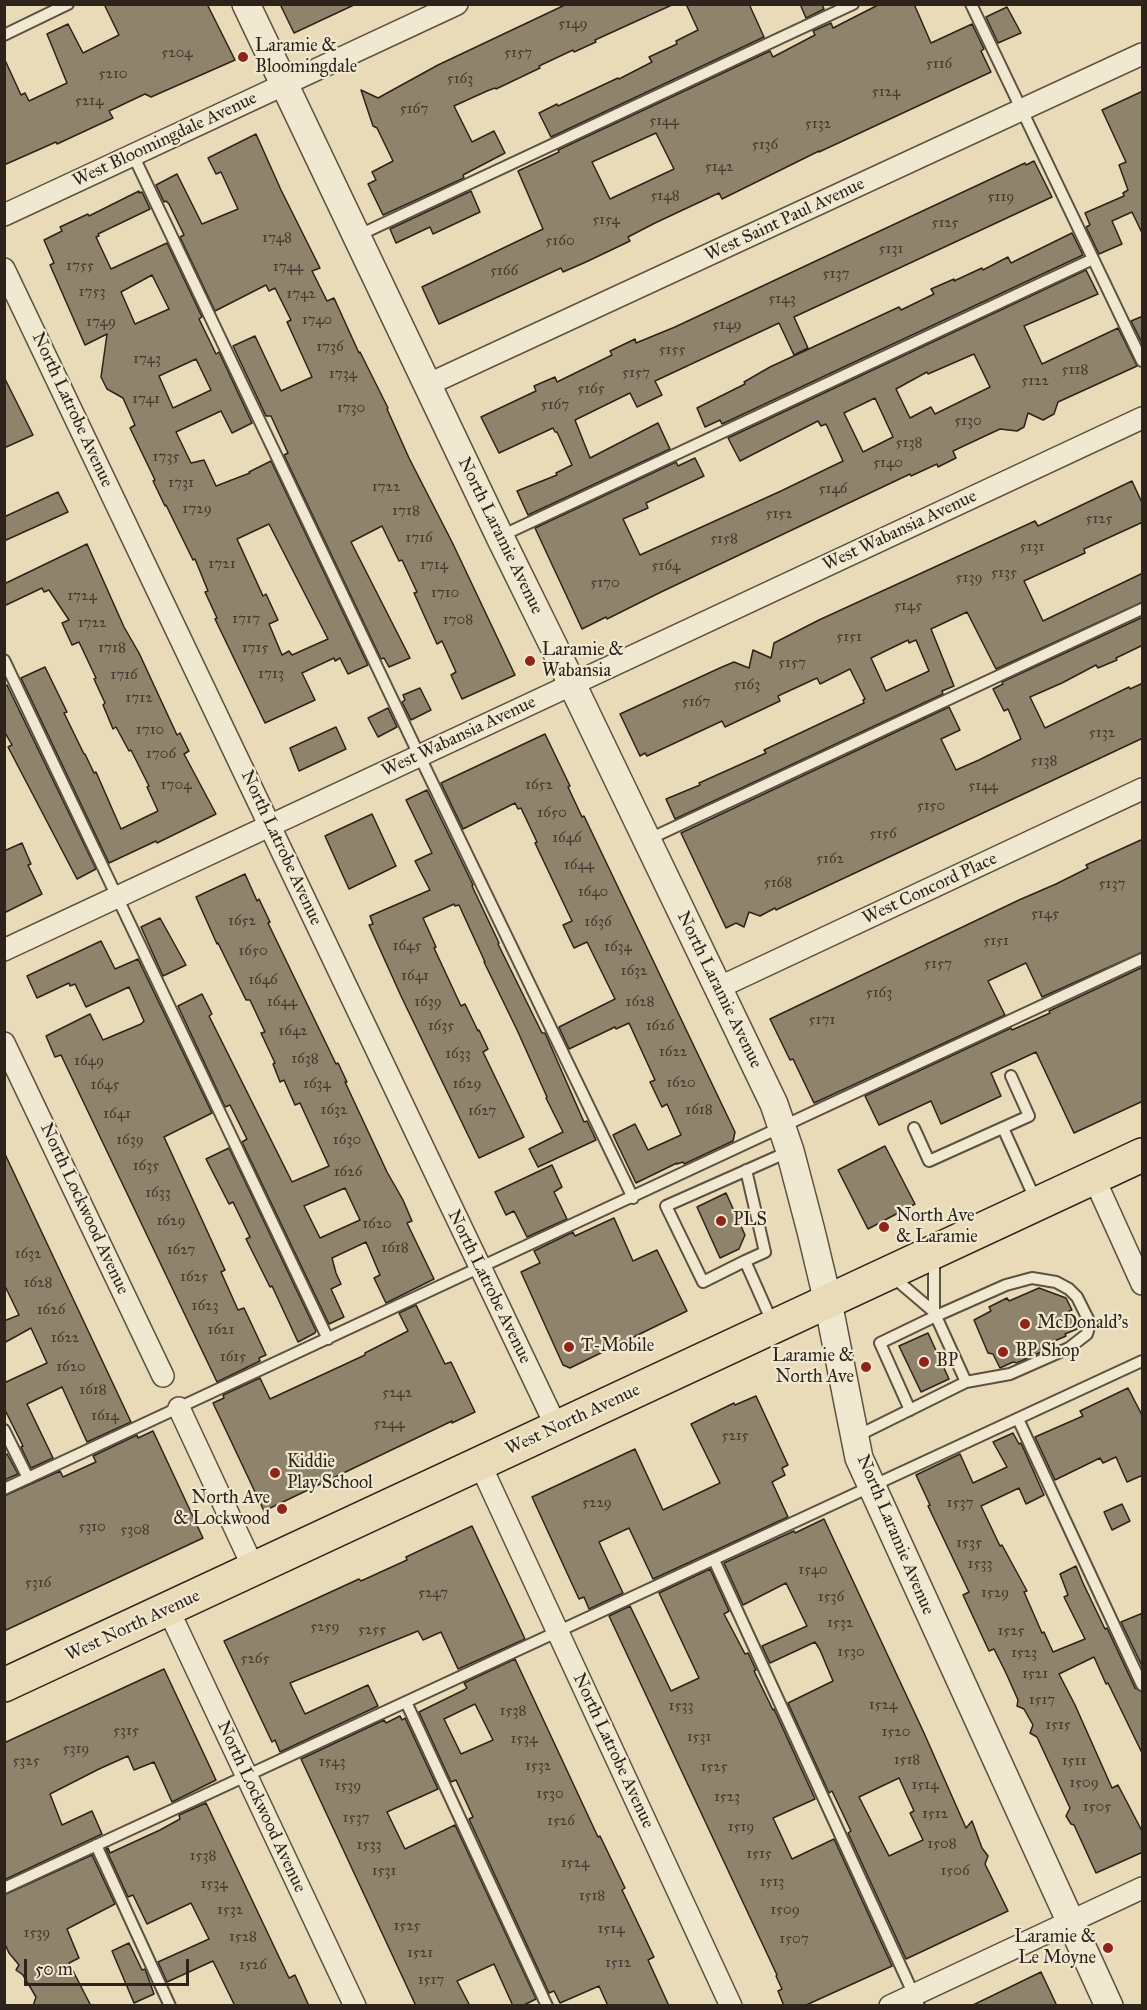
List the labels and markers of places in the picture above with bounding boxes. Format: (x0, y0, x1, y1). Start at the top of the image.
place label: Laramie & Bloomingdale (255, 36, 357, 78)
marker: Laramie & Bloomingdale (236, 50, 250, 64)
place label: Laramie & Wabansia (542, 640, 624, 682)
marker: Laramie & Wabansia (523, 654, 537, 668)
place label: North Ave & Laramie (896, 1206, 978, 1248)
place label: PLS (733, 1210, 767, 1232)
marker: PLS (714, 1214, 728, 1228)
marker: North Ave & Laramie (877, 1220, 891, 1234)
place label: McDonald's (1037, 1313, 1128, 1335)
marker: McDonald's (1018, 1317, 1032, 1331)
place label: T-Mobile (581, 1336, 654, 1358)
marker: T-Mobile (562, 1340, 576, 1354)
place label: BP Shop (1015, 1341, 1079, 1363)
marker: BP Shop (996, 1345, 1010, 1359)
place label: Laramie & North Ave (772, 1346, 854, 1388)
place label: BP (936, 1351, 958, 1373)
marker: BP (917, 1355, 931, 1369)
marker: Laramie & North Ave (859, 1360, 873, 1374)
place label: Kiddie Play School (287, 1452, 373, 1494)
marker: Kiddie Play School (268, 1466, 282, 1480)
place label: North Ave & Lockwood (173, 1488, 270, 1530)
marker: North Ave & Lockwood (275, 1502, 289, 1516)
place label: Laramie & Le Moyne (1014, 1927, 1096, 1970)
marker: Laramie & Le Moyne (1101, 1941, 1115, 1955)

